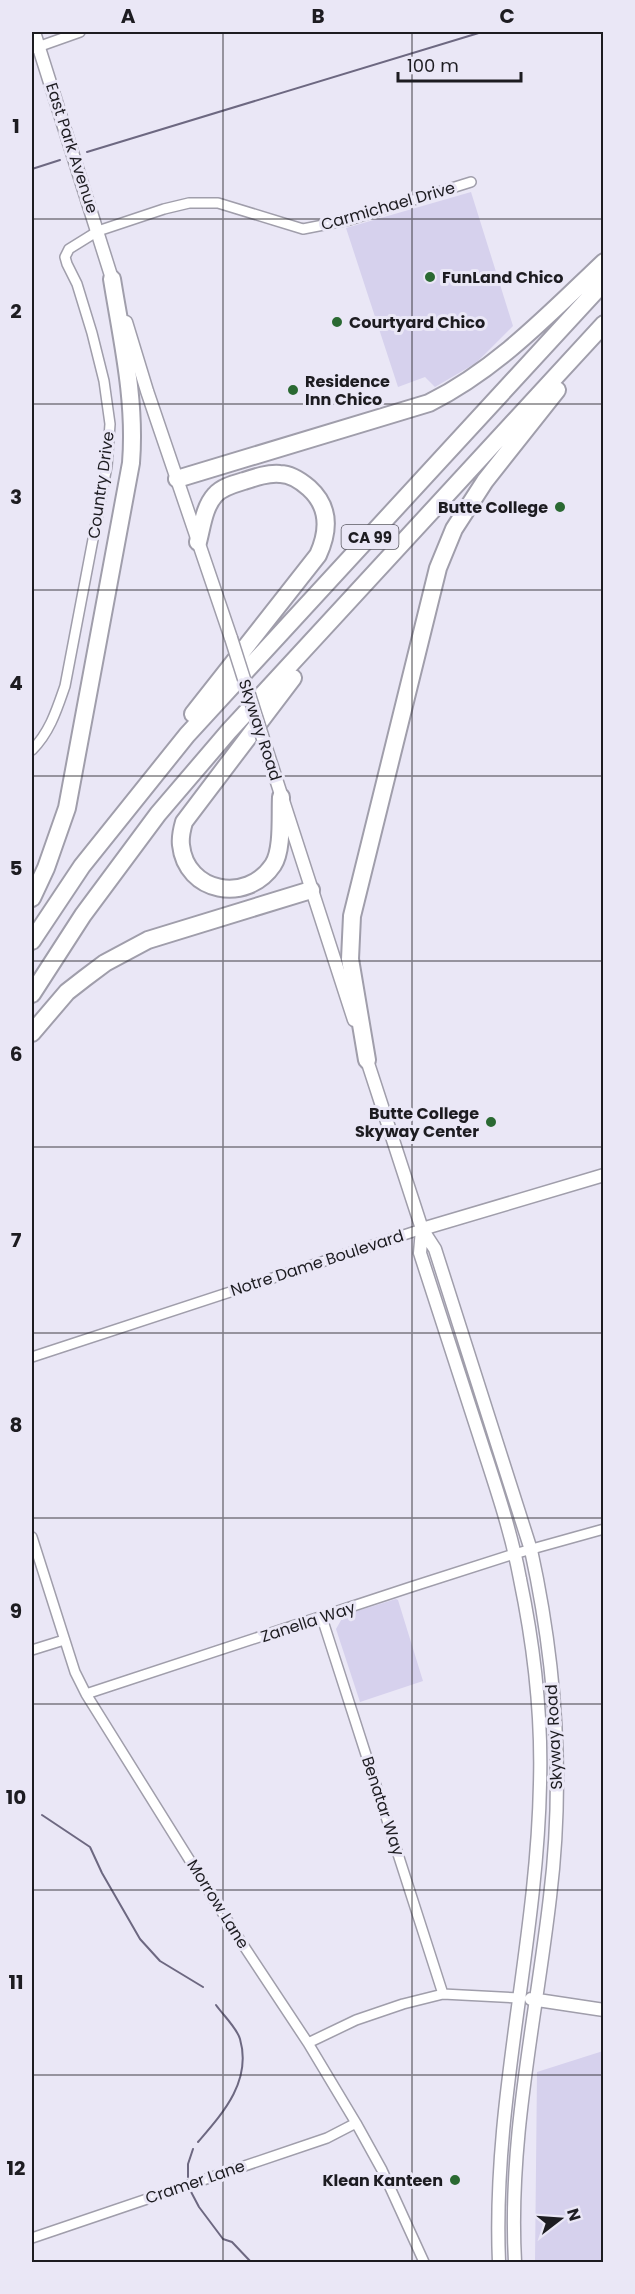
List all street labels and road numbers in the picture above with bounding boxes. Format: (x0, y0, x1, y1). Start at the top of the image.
street label: East Park Avenue (40, 80, 104, 216)
street label: Carmichael Drive (318, 176, 458, 236)
street label: Country Drive (82, 430, 120, 540)
road number: CA 99 (342, 525, 398, 549)
street label: Skyway Road (233, 676, 287, 784)
street label: Notre Dame Boulevard (227, 1224, 407, 1302)
street label: Zanella Way (258, 1596, 358, 1648)
street label: Skyway Road (540, 1684, 568, 1790)
street label: Benatar Way (356, 1753, 410, 1859)
street label: Morrow Lane (181, 1855, 255, 1953)
street label: Cramer Lane (142, 2154, 248, 2210)

